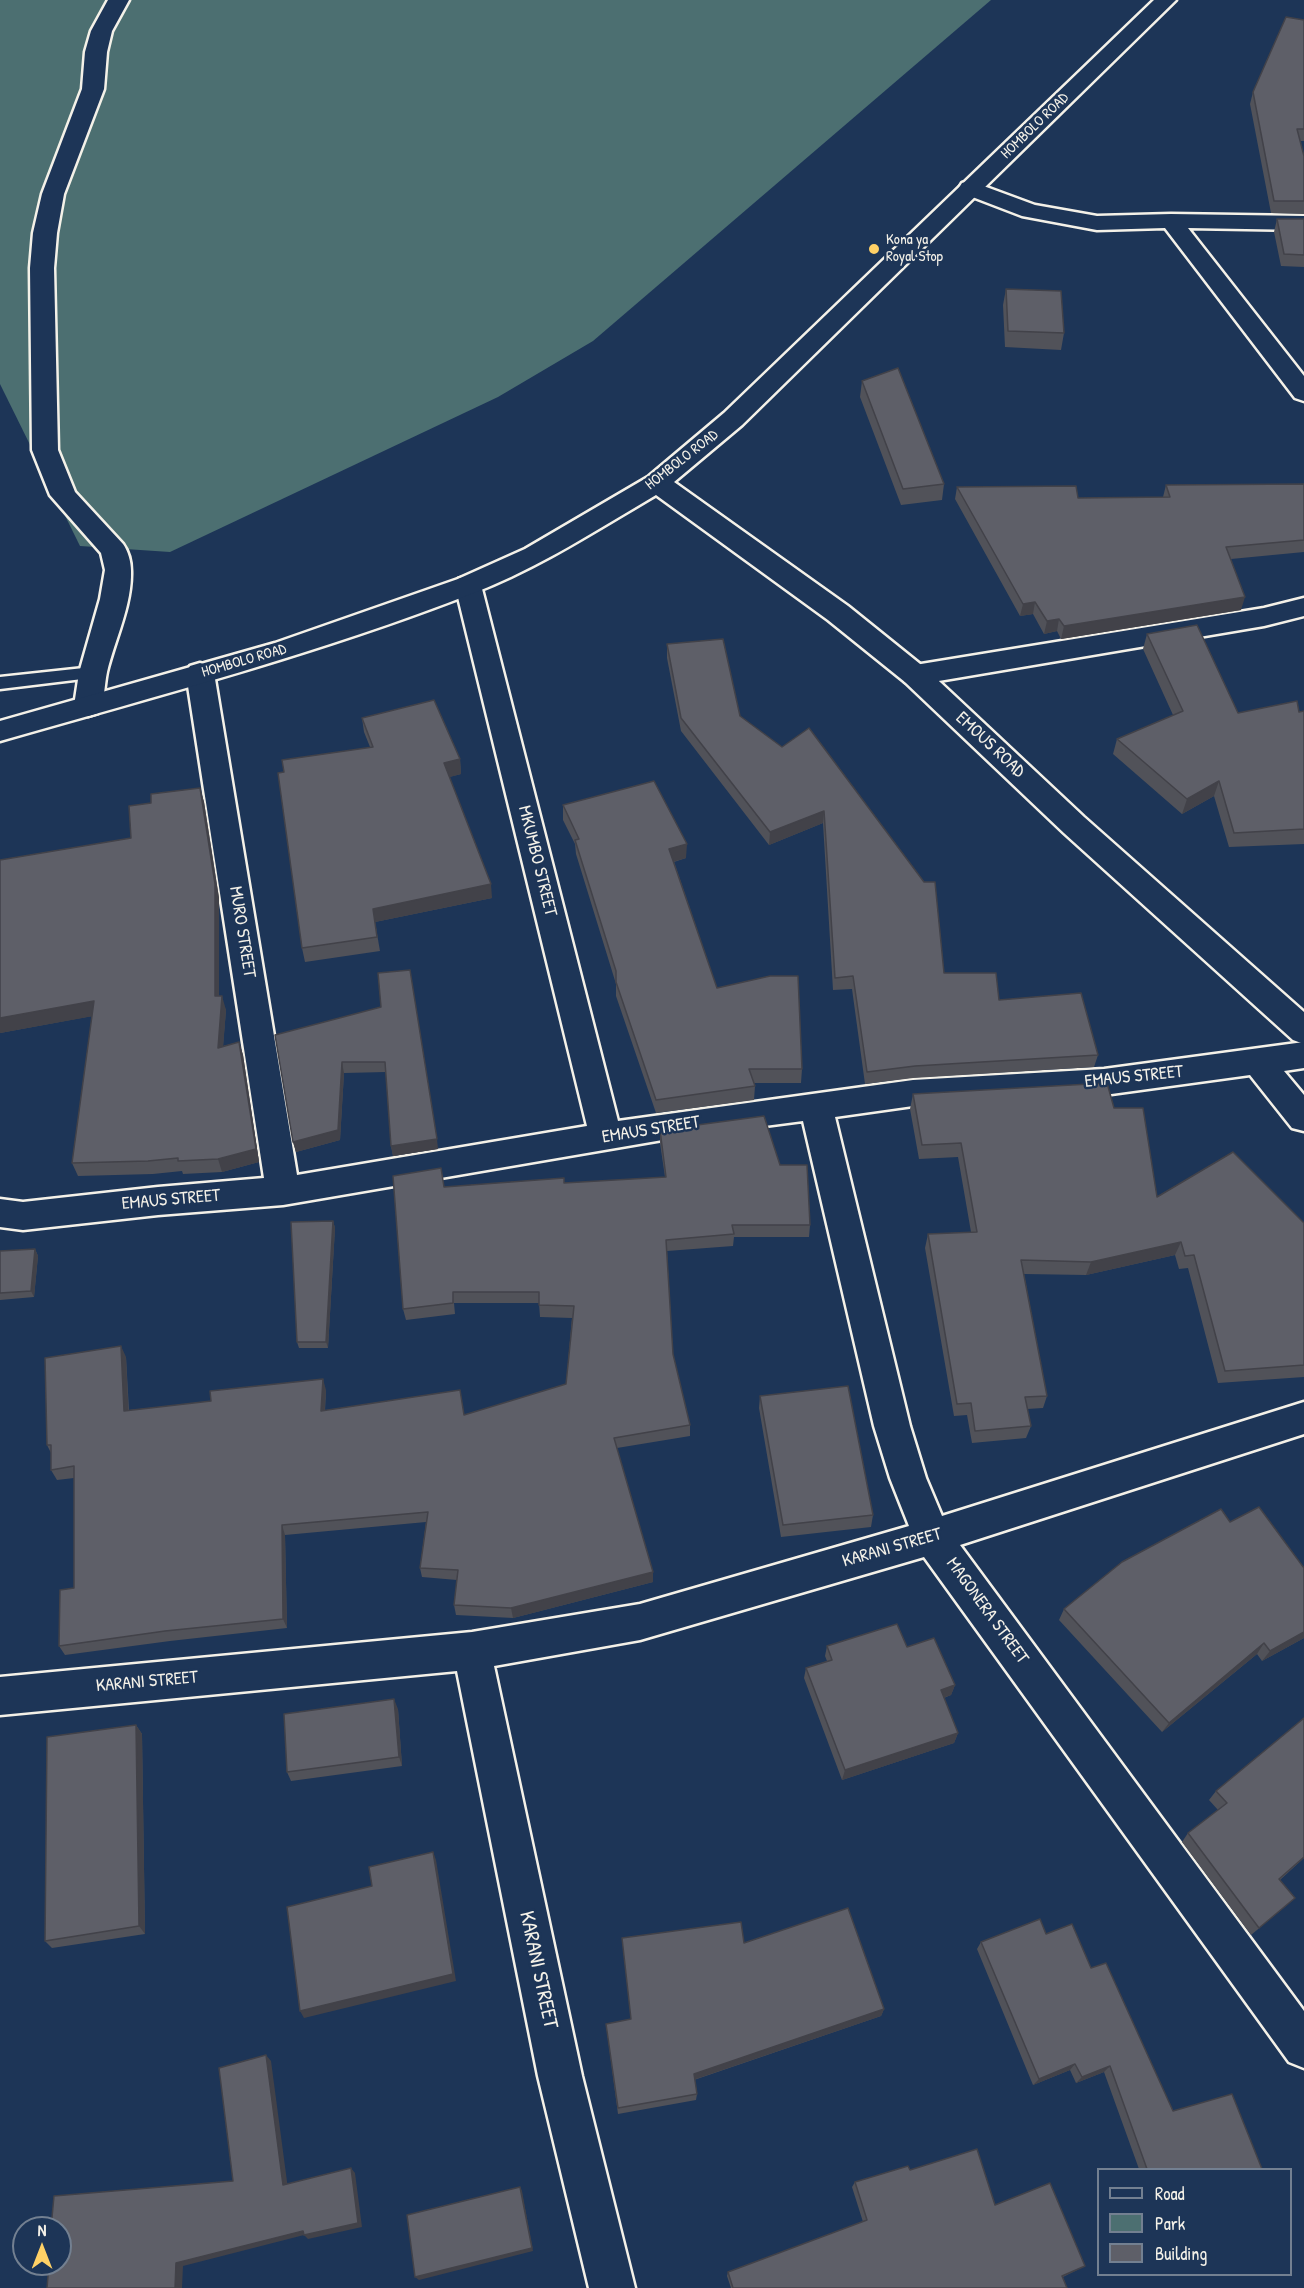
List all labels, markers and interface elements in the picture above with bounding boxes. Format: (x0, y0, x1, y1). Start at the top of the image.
street label: HOMBOLO ROAD (997, 89, 1073, 163)
place label: Kona ya Royal Stop (886, 231, 943, 266)
marker: Kona ya Royal Stop (867, 242, 881, 256)
street label: HOMBOLO ROAD (642, 426, 722, 494)
street label: HOMBOLO ROAD (200, 640, 288, 682)
street label: EMOUS ROAD (951, 708, 1029, 782)
street label: MKUMBO STREET (513, 803, 561, 919)
street label: MURO STREET (224, 885, 260, 979)
street label: EMAUS STREET (1084, 1061, 1184, 1093)
street label: EMAUS STREET (600, 1112, 702, 1148)
street label: EMAUS STREET (121, 1185, 221, 1215)
street label: KARANI STREET (840, 1524, 944, 1572)
street label: MAGONERA STREET (941, 1554, 1033, 1668)
street label: KARANI STREET (95, 1667, 199, 1697)
street label: KARANI STREET (513, 1909, 563, 2031)
legend (1097, 2168, 1292, 2276)
text: Road (1155, 2181, 1185, 2206)
text: Park (1155, 2211, 1185, 2236)
north arrow (12, 2216, 72, 2276)
text: N (38, 2219, 46, 2241)
text: Building (1155, 2241, 1207, 2266)

